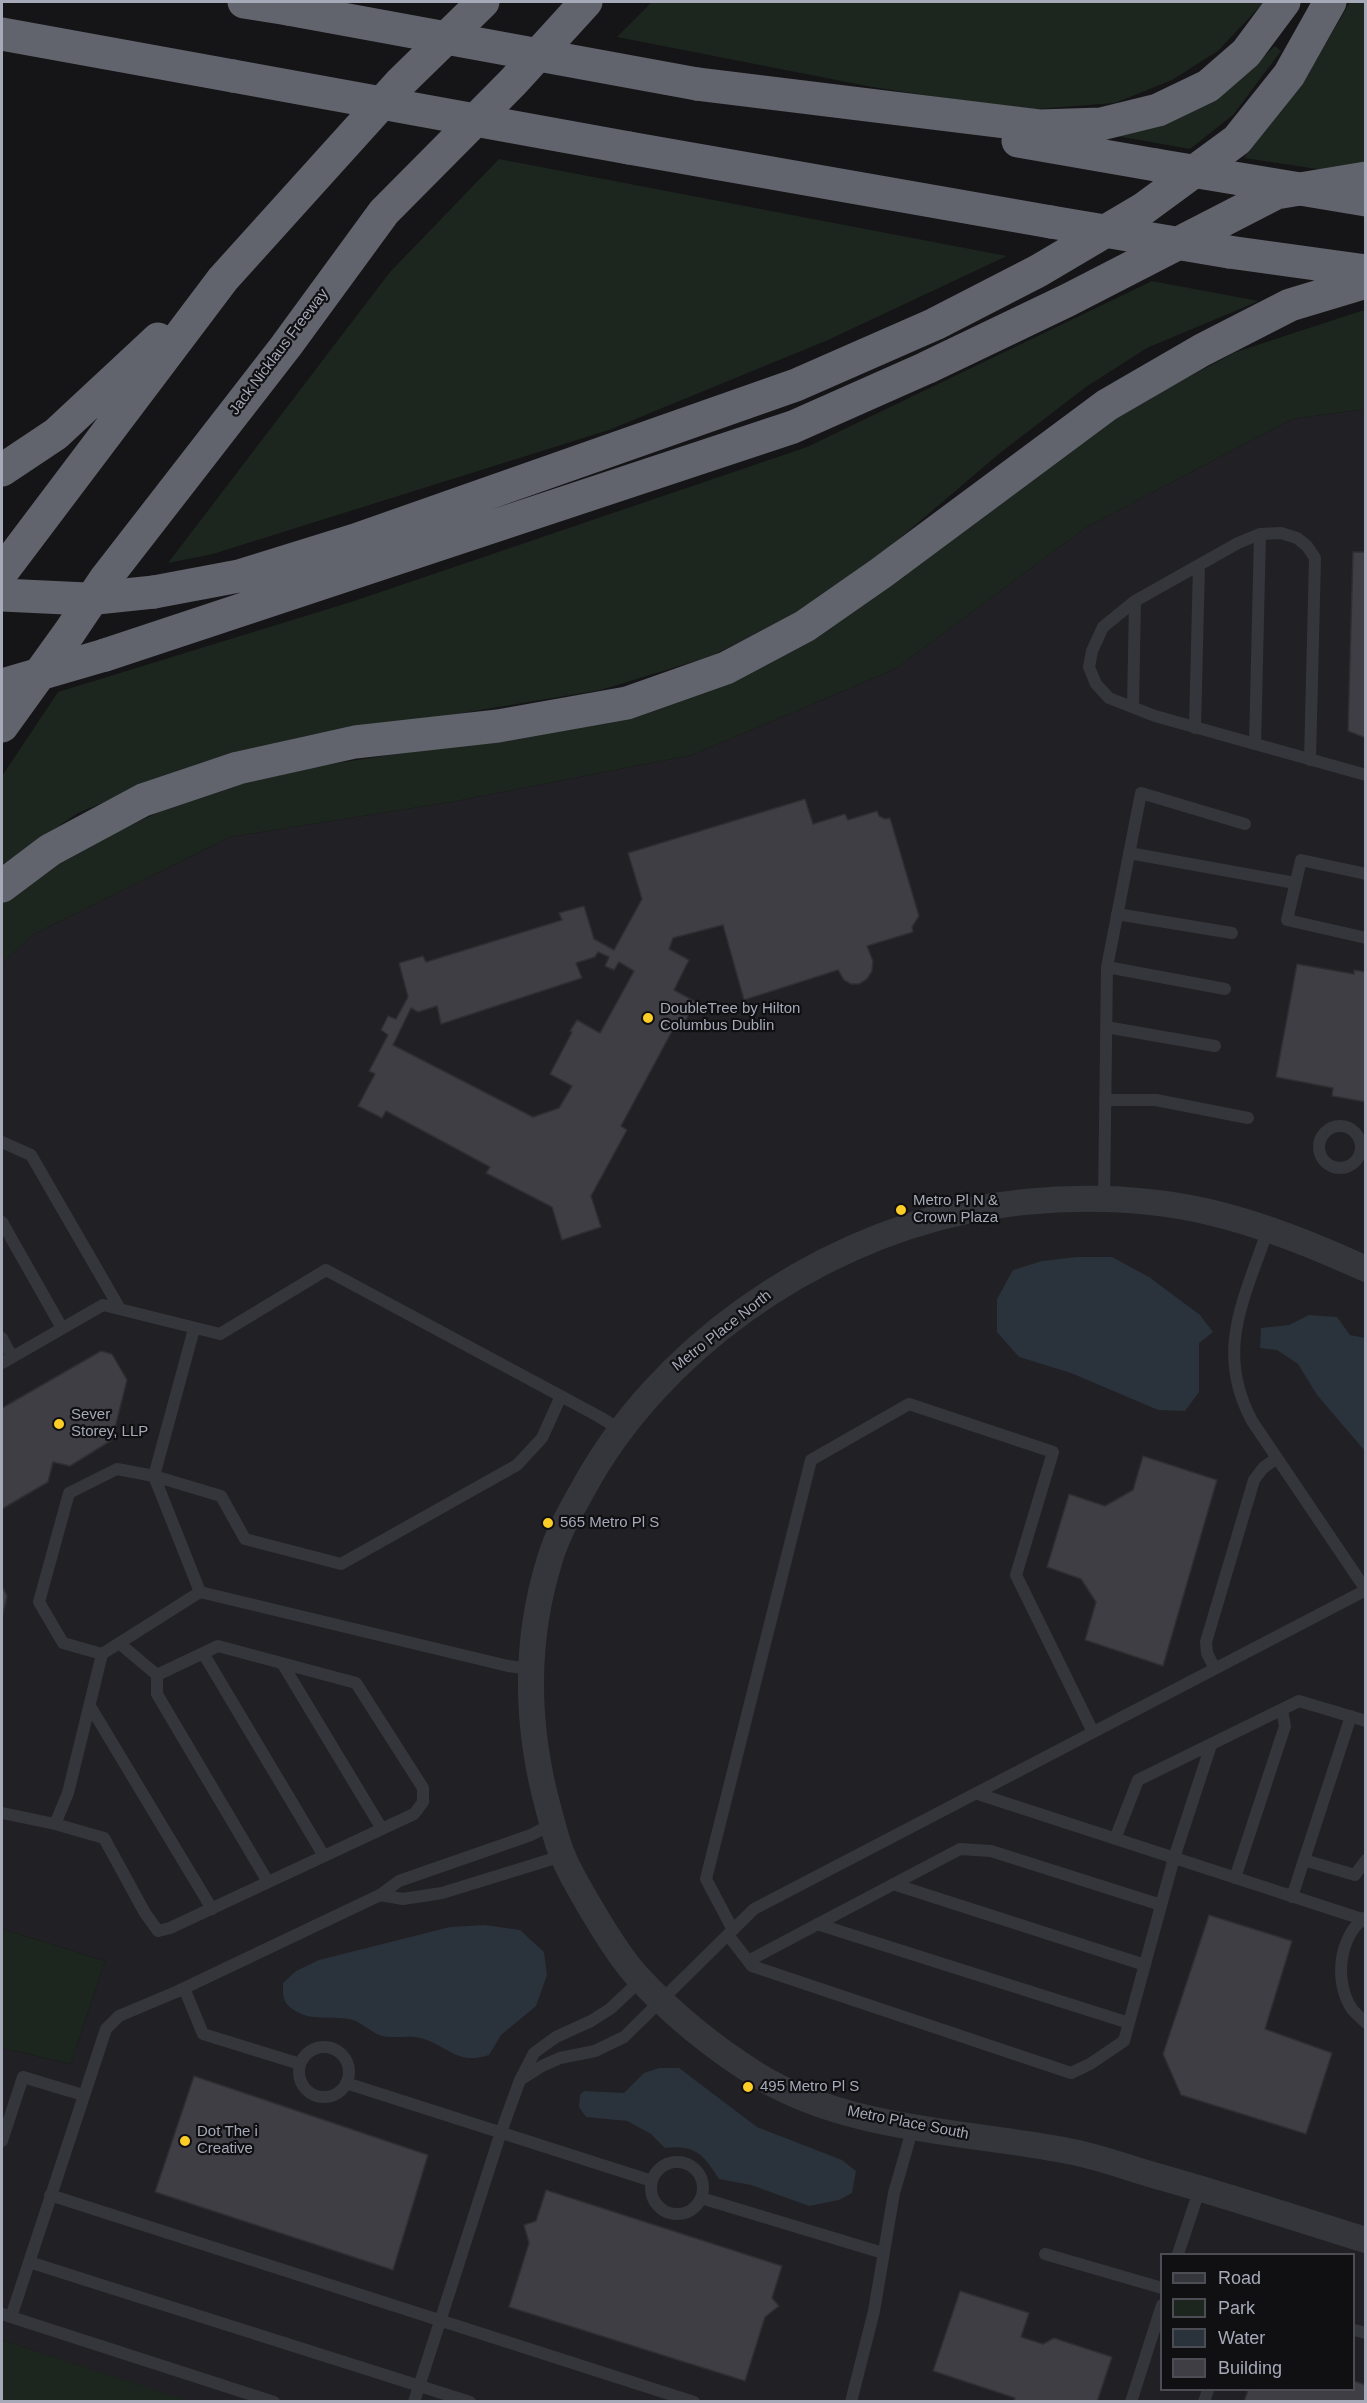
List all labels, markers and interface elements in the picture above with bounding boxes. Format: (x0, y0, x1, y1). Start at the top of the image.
street label: Jack Nicklaus Freeway (226, 285, 332, 419)
place label: DoubleTree by Hilton Columbus Dublin (660, 1000, 800, 1035)
marker: DoubleTree by Hilton Columbus Dublin (641, 1011, 655, 1025)
place label: Metro Pl N & Crown Plaza (913, 1192, 998, 1227)
marker: Metro Pl N & Crown Plaza (894, 1203, 908, 1217)
street label: Metro Place North (669, 1287, 775, 1375)
place label: Sever Storey, LLP (71, 1406, 148, 1441)
marker: Sever Storey, LLP (52, 1417, 66, 1431)
place label: 565 Metro Pl S (560, 1514, 659, 1532)
marker: 565 Metro Pl S (541, 1516, 555, 1530)
place label: 495 Metro Pl S (760, 2078, 859, 2096)
marker: 495 Metro Pl S (741, 2080, 755, 2094)
street label: Metro Place South (846, 2102, 970, 2144)
place label: Dot The i Creative (197, 2123, 258, 2158)
marker: Dot The i Creative (178, 2134, 192, 2148)
legend (1160, 2253, 1355, 2391)
text: Road (1218, 2268, 1261, 2288)
text: Park (1218, 2298, 1255, 2318)
text: Water (1218, 2328, 1265, 2348)
text: Building (1218, 2358, 1282, 2378)

